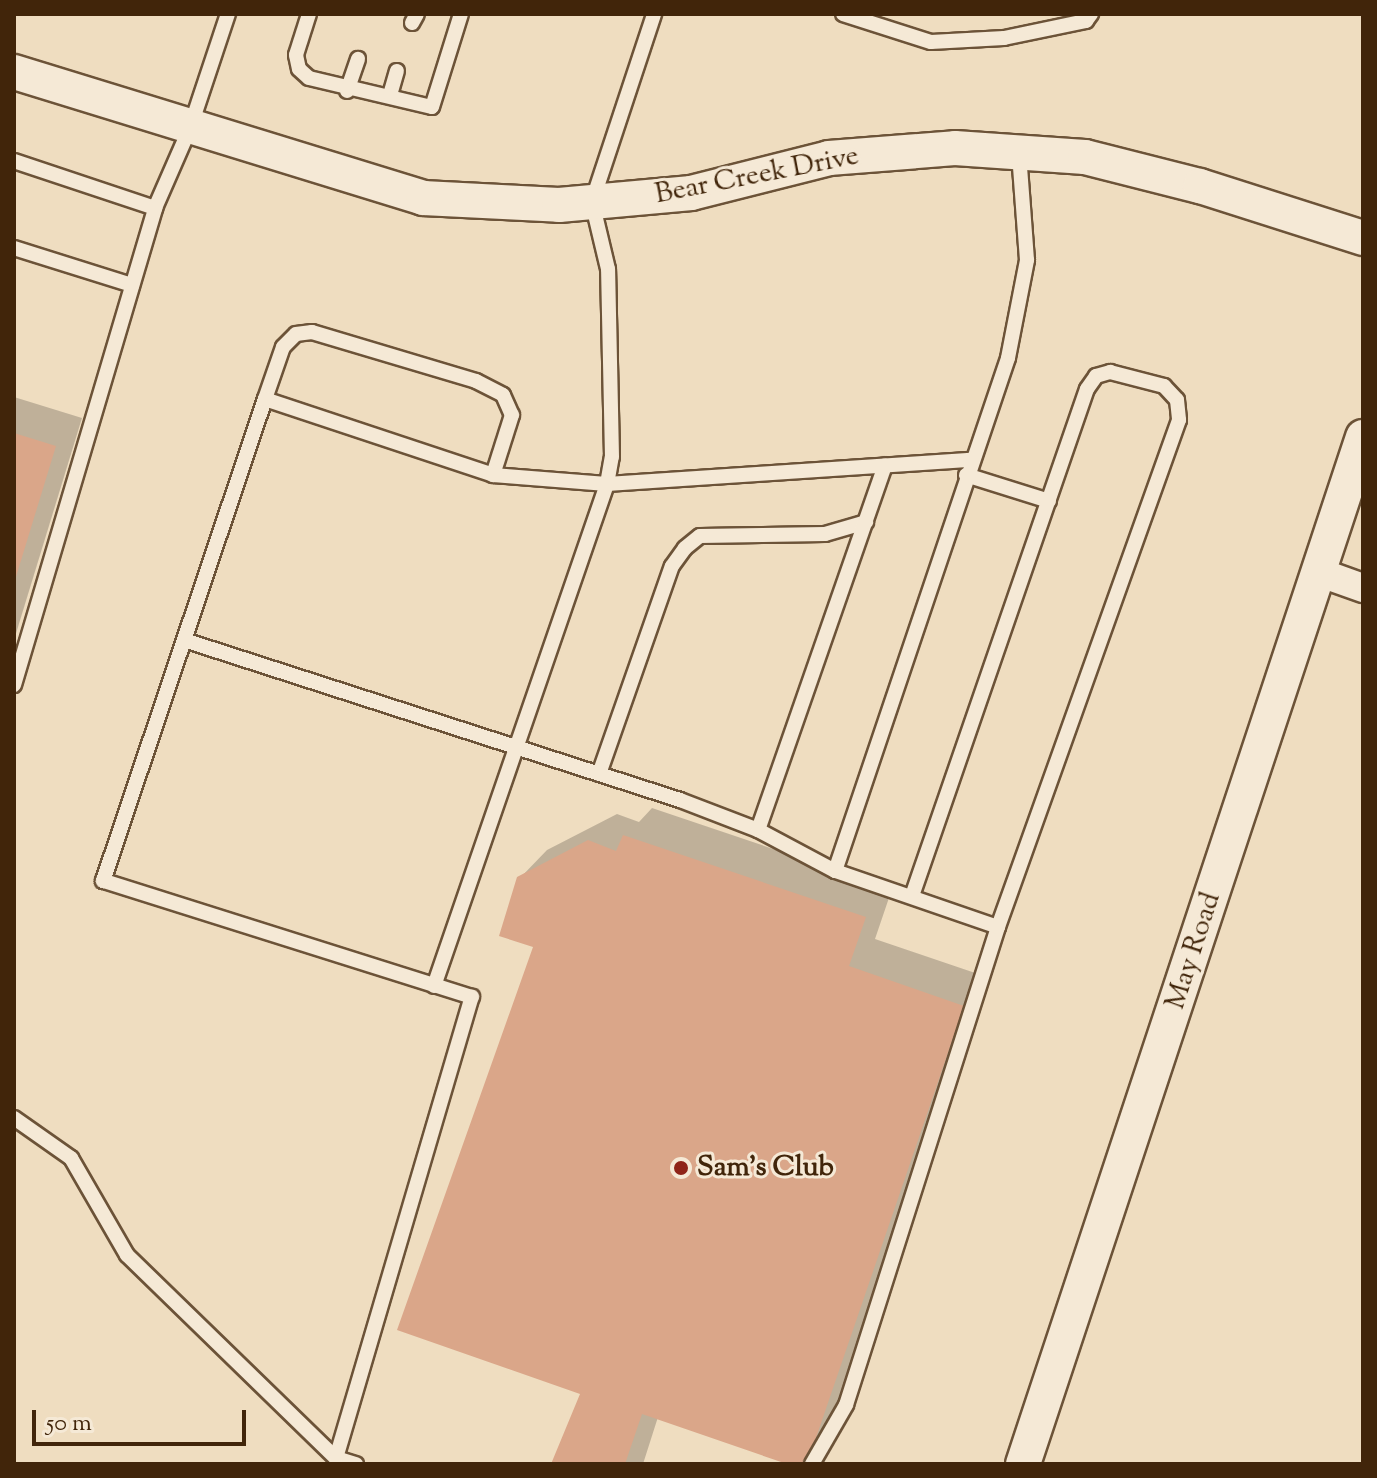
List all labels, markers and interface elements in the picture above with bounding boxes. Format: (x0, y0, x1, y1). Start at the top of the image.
street label: Bear Creek Drive (652, 140, 862, 212)
street label: May Road (1159, 888, 1229, 1014)
place label: Sam's Club (697, 1151, 834, 1185)
marker: Sam's Club (672, 1159, 690, 1177)
scale bar (36, 1394, 250, 1444)
text: 50 m (46, 1407, 92, 1441)

